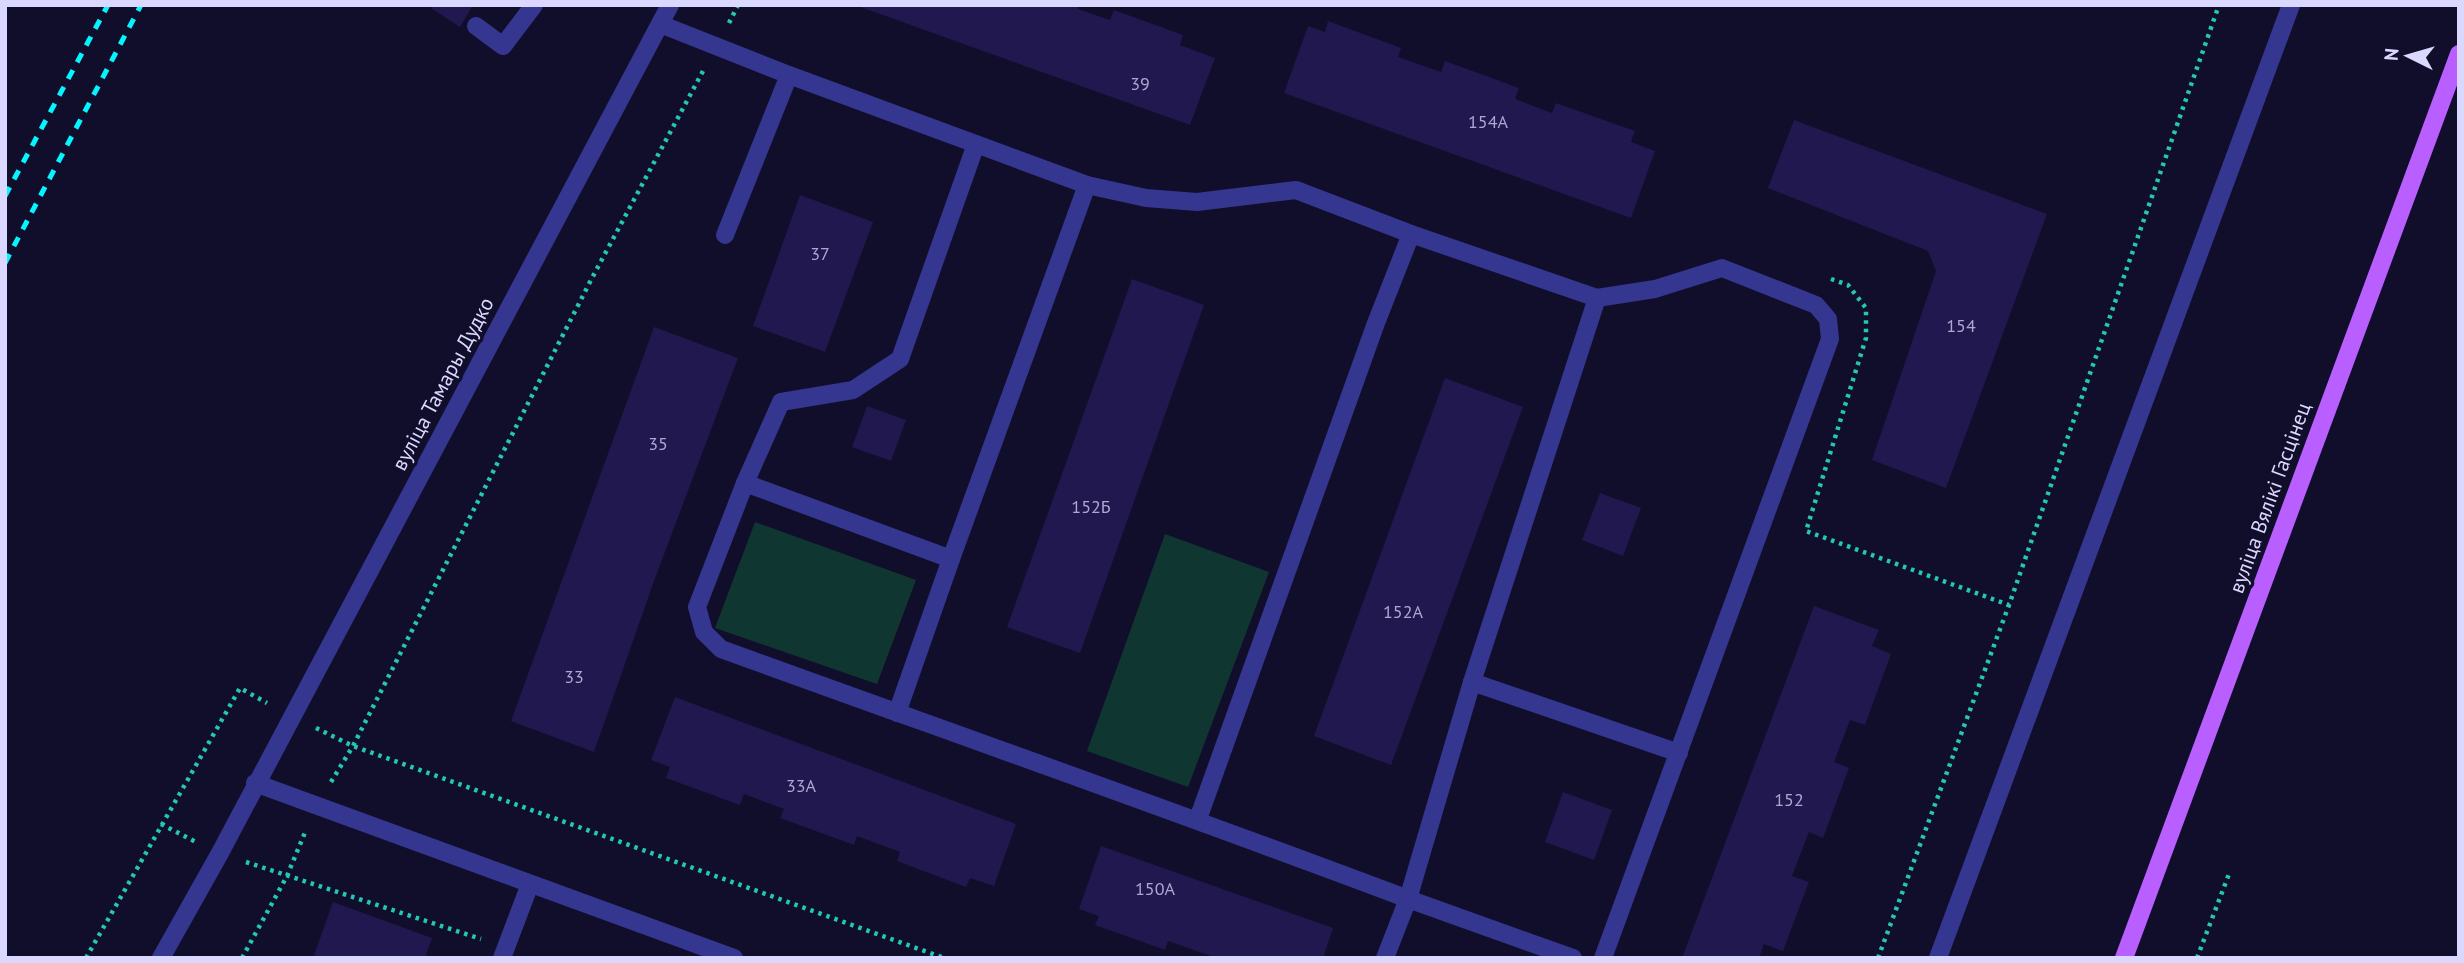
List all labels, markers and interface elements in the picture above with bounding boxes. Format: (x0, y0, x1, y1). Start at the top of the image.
north arrow (2373, 21, 2443, 91)
text: N (2379, 47, 2404, 62)
house number: 39 (1130, 72, 1150, 95)
house number: 154А (1468, 110, 1508, 133)
house number: 37 (810, 242, 830, 265)
street label: вуліца Тамары Дудко (385, 292, 500, 475)
house number: 154 (1946, 314, 1976, 337)
street label: вуліца Вялікі Гасцінец (2222, 398, 2317, 597)
house number: 35 (648, 432, 668, 455)
house number: 152Б (1071, 495, 1111, 518)
house number: 152А (1383, 600, 1423, 623)
house number: 33 (564, 665, 584, 688)
house number: 33А (786, 774, 817, 797)
house number: 152 (1774, 788, 1804, 811)
house number: 150А (1135, 877, 1175, 900)

